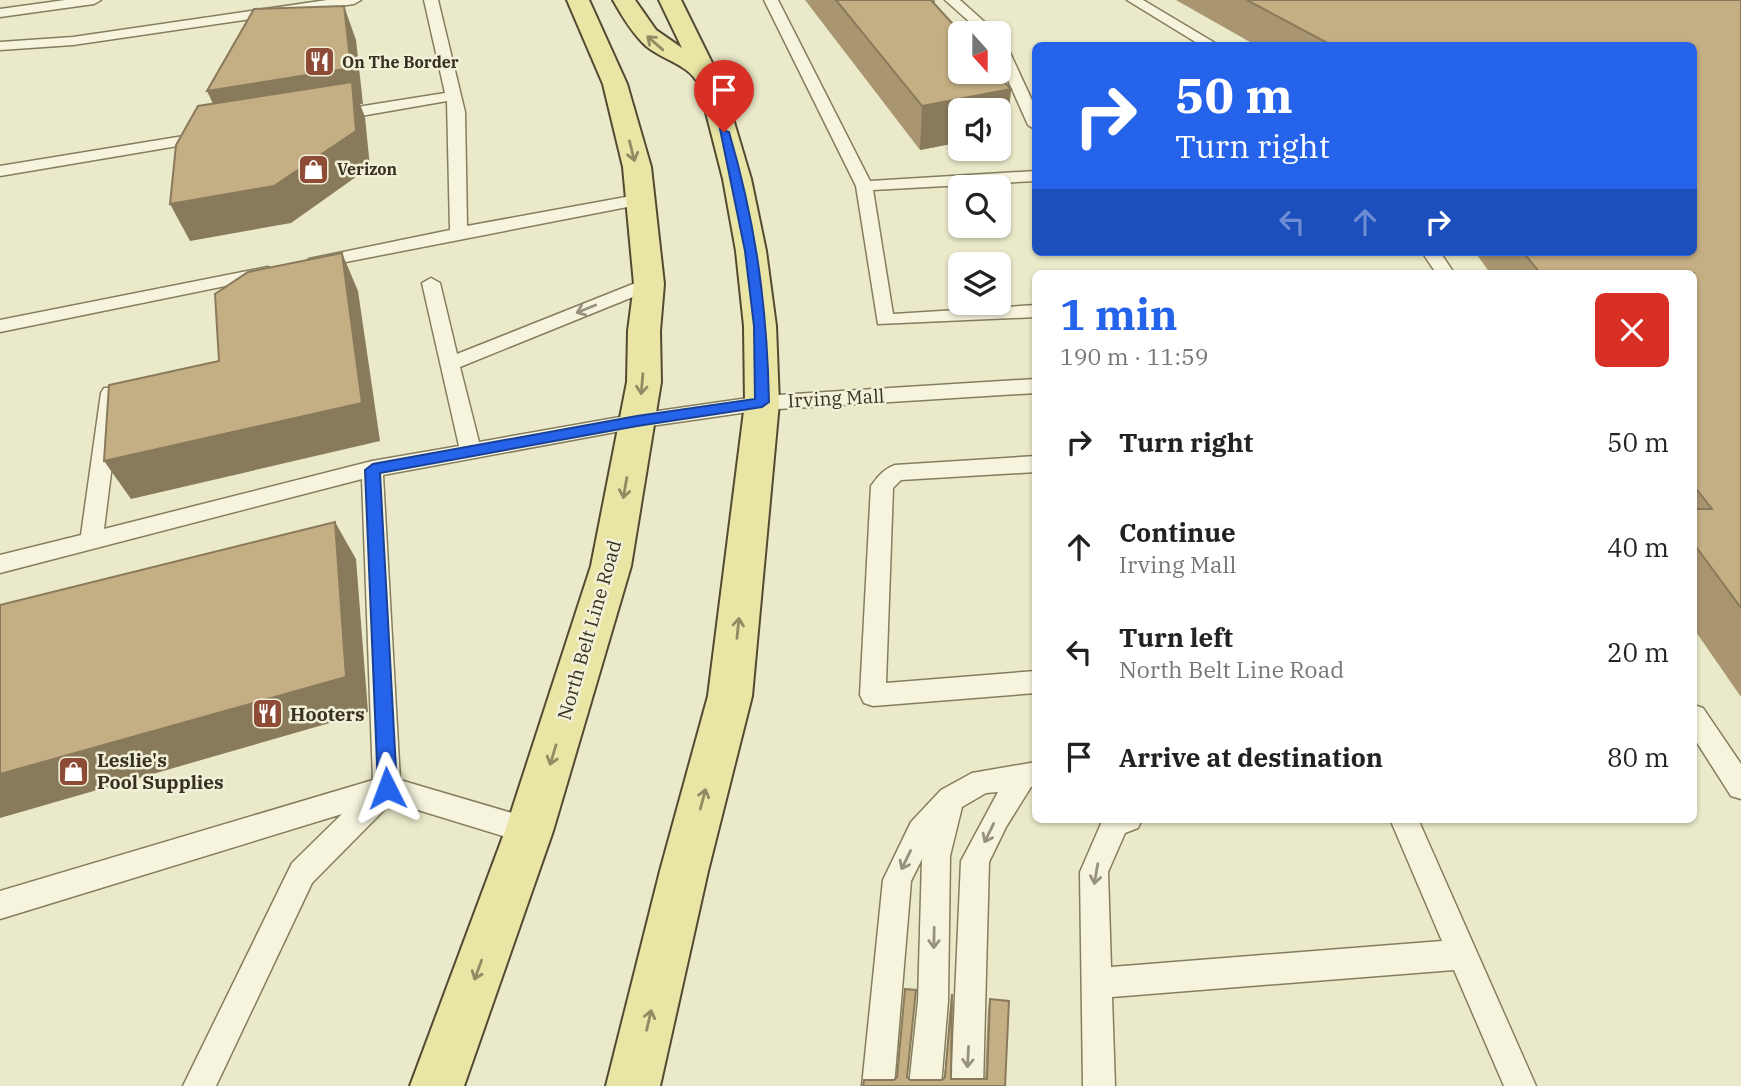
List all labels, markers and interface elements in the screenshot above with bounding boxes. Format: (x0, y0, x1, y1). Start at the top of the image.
north arrow (948, 21, 1012, 84)
map controls (948, 21, 1011, 315)
one-way arrow (647, 35, 665, 51)
restaurant icon: On The Border (302, 45, 336, 79)
place label: On The Border (342, 52, 459, 72)
pin (694, 60, 754, 132)
text: 50 m (1175, 63, 1293, 126)
icon: right (1060, 70, 1151, 161)
icon: arrive (705, 71, 743, 109)
button: sound (948, 98, 1011, 161)
text: Turn right (1175, 125, 1330, 167)
one-way arrow (627, 139, 640, 161)
shop icon: Verizon (297, 152, 331, 186)
place label: Verizon (337, 159, 398, 179)
button: search (948, 175, 1011, 238)
icon: left (1273, 203, 1311, 241)
icon: ahead (1346, 203, 1384, 241)
icon: right (1419, 203, 1457, 241)
button: layers (948, 252, 1011, 315)
text: 1 min (1060, 287, 1178, 342)
button: close (1595, 293, 1669, 367)
one-way arrow (575, 304, 597, 317)
text: 190 m · 11:59 (1060, 341, 1209, 371)
one-way arrow (636, 372, 649, 394)
street label: Irving Mall (787, 383, 885, 413)
icon: right (1060, 423, 1098, 461)
text: Turn right (1119, 425, 1253, 459)
text: 50 m (1607, 425, 1669, 459)
one-way arrow (618, 476, 631, 499)
text: Continue (1119, 515, 1236, 549)
icon: ahead (1060, 528, 1098, 566)
text: 40 m (1607, 530, 1669, 564)
street label: North Belt Line Road (552, 537, 626, 723)
text: Irving Mall (1119, 549, 1236, 579)
one-way arrow (731, 617, 744, 640)
text: Turn left (1119, 620, 1233, 654)
icon: left (1060, 633, 1098, 671)
text: 20 m (1607, 635, 1669, 669)
text: North Belt Line Road (1119, 654, 1344, 684)
restaurant icon: Hooters (250, 697, 284, 731)
place label: Hooters (290, 702, 365, 726)
icon: arrive (1060, 738, 1098, 776)
text: Arrive at destination (1119, 740, 1383, 774)
text: 80 m (1607, 740, 1669, 774)
one-way arrow (545, 743, 558, 765)
place label: Leslie's Pool Supplies (97, 748, 224, 794)
position arrow (350, 751, 424, 825)
shop icon: Leslie's Pool Supplies (57, 754, 91, 788)
one-way arrow (697, 788, 710, 811)
one-way arrow (981, 822, 995, 843)
one-way arrow (899, 849, 913, 870)
one-way arrow (1089, 863, 1102, 885)
one-way arrow (927, 927, 941, 950)
one-way arrow (471, 958, 484, 980)
one-way arrow (643, 1009, 656, 1032)
one-way arrow (962, 1046, 975, 1069)

